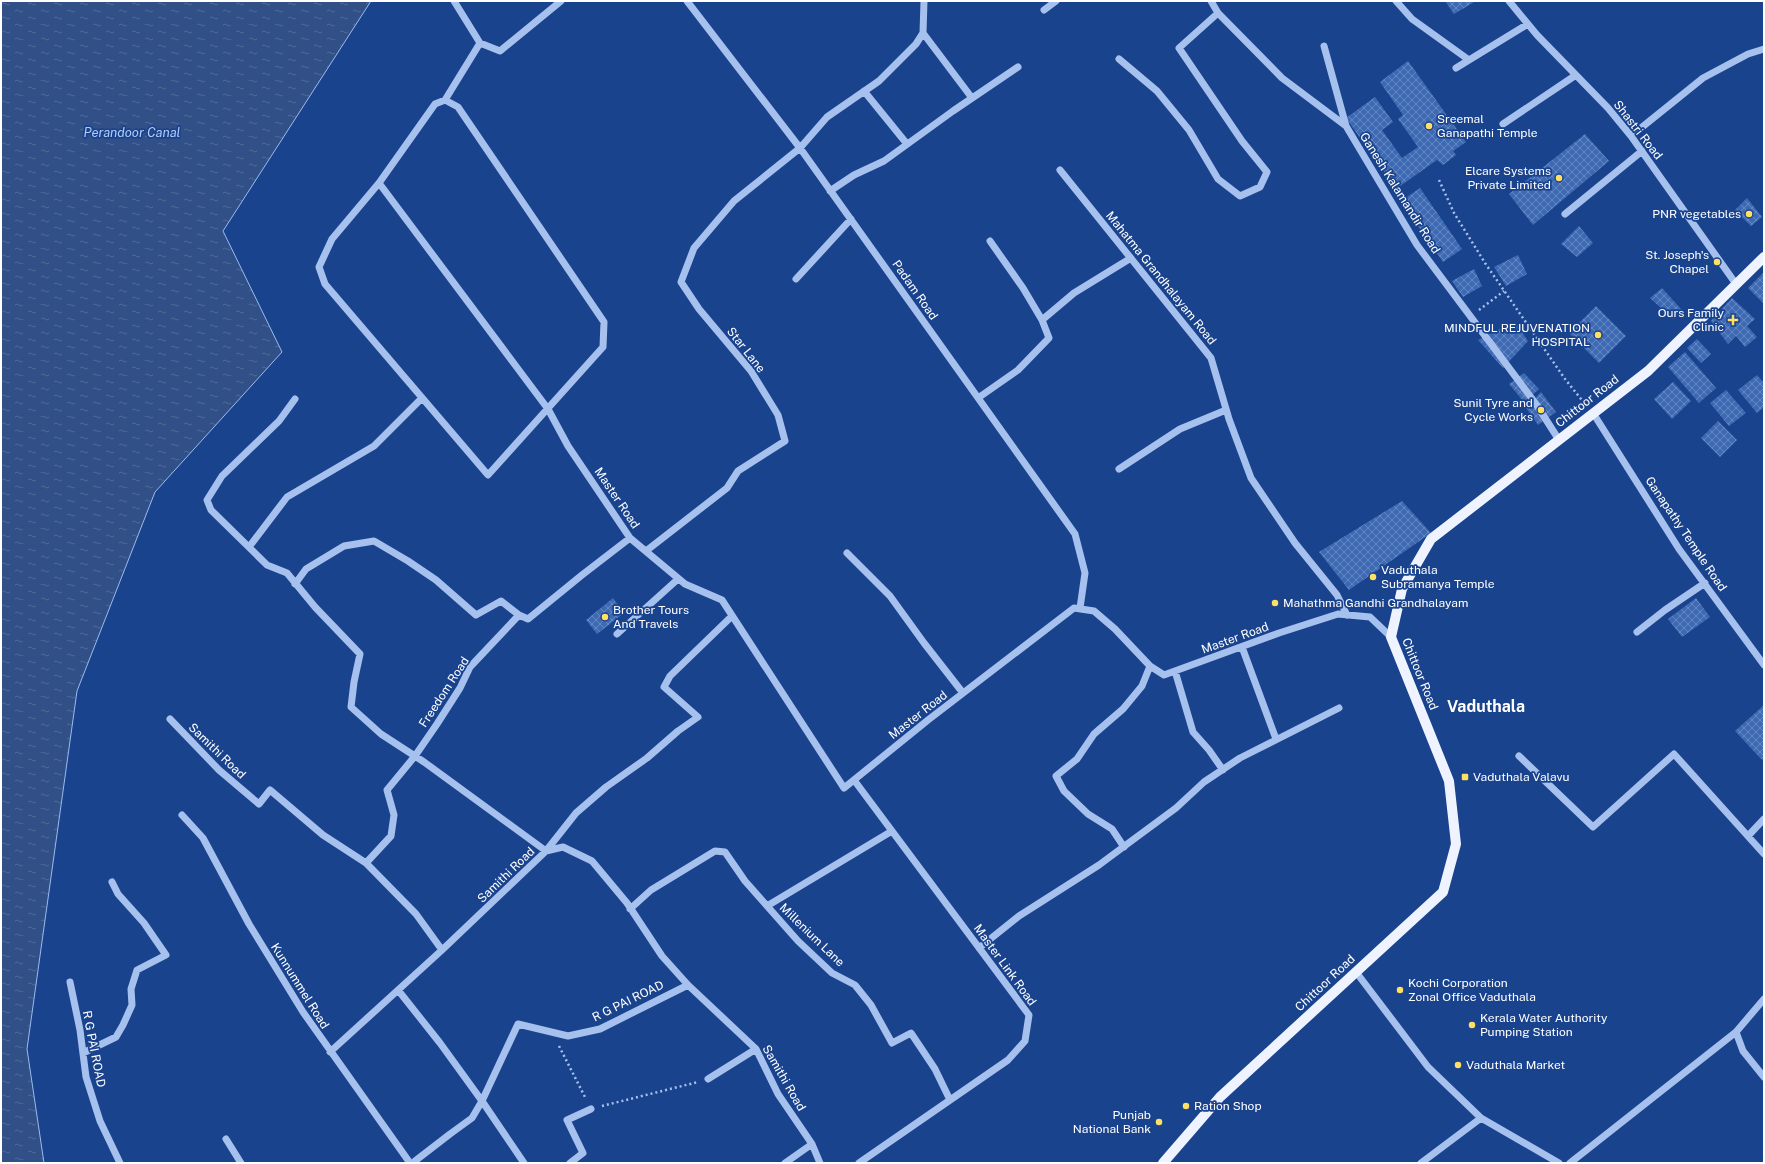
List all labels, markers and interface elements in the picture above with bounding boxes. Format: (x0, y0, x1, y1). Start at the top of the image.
street label: Shastri Road (1611, 98, 1665, 162)
place label: Sreemal Ganapathi Temple (1437, 112, 1538, 140)
marker: Sreemal Ganapathi Temple (1424, 121, 1434, 131)
water label: Perandoor Canal (84, 125, 181, 140)
street label: Ganesh Kalamandir Road (1357, 130, 1443, 256)
place label: Elcare Systems Private Limited (1465, 164, 1551, 192)
marker: Elcare Systems Private Limited (1554, 173, 1564, 183)
place label: PNR vegetables (1652, 207, 1741, 221)
street label: Mahatma Grandhalayam Road (1103, 209, 1219, 347)
marker: PNR vegetables (1744, 209, 1754, 219)
place label: St. Joseph's Chapel (1645, 248, 1709, 276)
street label: Padam Road (889, 257, 941, 323)
marker: St. Joseph's Chapel (1712, 257, 1722, 267)
place label: Ours Family Clinic (1658, 306, 1725, 334)
marker: Ours Family Clinic (1727, 314, 1739, 326)
place label: MINDFUL REJUVENATION HOSPITAL (1444, 321, 1590, 349)
street label: Star Lane (724, 325, 768, 376)
marker: MINDFUL REJUVENATION HOSPITAL (1593, 330, 1603, 340)
street label: Chittoor Road (1553, 372, 1621, 430)
place label: Sunil Tyre and Cycle Works (1453, 396, 1533, 424)
marker: Sunil Tyre and Cycle Works (1536, 405, 1546, 415)
street label: Master Road (592, 465, 642, 531)
street label: Ganapathy Temple Road (1642, 474, 1730, 594)
place label: Vaduthala Subramanya Temple (1381, 563, 1495, 591)
marker: Vaduthala Subramanya Temple (1368, 572, 1378, 582)
place label: Mahathma Gandhi Grandhalayam (1283, 596, 1468, 610)
marker: Mahathma Gandhi Grandhalayam (1270, 598, 1280, 608)
place label: Brother Tours And Travels (613, 603, 689, 631)
marker: Brother Tours And Travels (600, 612, 610, 622)
street label: Master Road (1200, 619, 1270, 657)
street label: Chittoor Road (1399, 636, 1441, 712)
street label: Freedom Road (416, 654, 472, 730)
street label: Master Road (886, 688, 950, 742)
district label: Vaduthala (1447, 697, 1525, 716)
street label: Samithi Road (186, 720, 248, 782)
place label: Vaduthala Valavu (1473, 770, 1570, 784)
marker: Vaduthala Valavu (1460, 772, 1470, 782)
street label: Samithi Road (475, 844, 537, 906)
street label: Millenium Lane (777, 901, 847, 970)
street label: Master Link Road (971, 922, 1039, 1008)
street label: Kunnummel Road (268, 941, 332, 1031)
street label: Chittoor Road (1292, 952, 1358, 1014)
place label: Kochi Corporation Zonal Office Vaduthala (1408, 976, 1536, 1004)
street label: R G PAI ROAD (590, 978, 666, 1024)
marker: Kochi Corporation Zonal Office Vaduthala (1395, 985, 1405, 995)
street label: R G PAI ROAD (80, 1010, 108, 1088)
place label: Kerala Water Authority Pumping Station (1480, 1011, 1608, 1039)
marker: Kerala Water Authority Pumping Station (1467, 1020, 1477, 1030)
street label: Samithi Road (759, 1043, 809, 1113)
place label: Vaduthala Market (1466, 1058, 1566, 1072)
marker: Vaduthala Market (1453, 1060, 1463, 1070)
place label: Ration Shop (1194, 1099, 1262, 1113)
marker: Ration Shop (1181, 1101, 1191, 1111)
place label: Punjab National Bank (1073, 1108, 1151, 1136)
marker: Punjab National Bank (1154, 1117, 1164, 1127)

